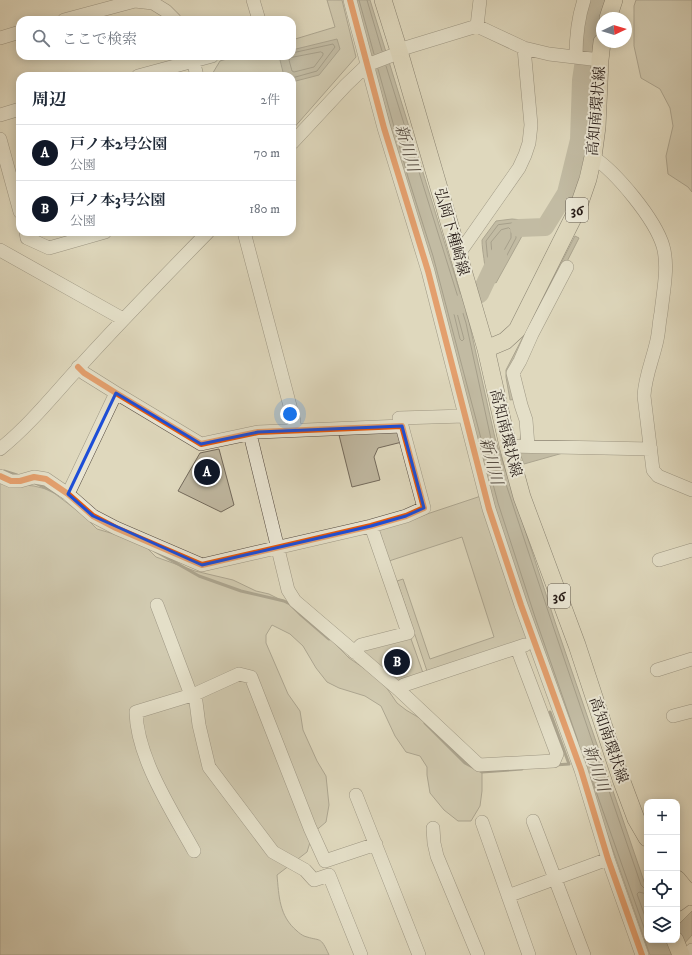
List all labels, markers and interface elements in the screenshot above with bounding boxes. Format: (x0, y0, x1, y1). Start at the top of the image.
north arrow (596, 12, 632, 48)
search box (16, 16, 296, 60)
icon: search (30, 27, 52, 49)
text: ここで検索 (62, 30, 137, 49)
street label: 高知南環状線 (583, 65, 610, 157)
text: 周辺 (32, 89, 66, 111)
text: 2件 (261, 92, 280, 108)
water label: 新川川 (391, 122, 424, 176)
text: 戸ノ本2号公園 (70, 135, 167, 154)
text: A (41, 145, 49, 161)
text: 70 m (254, 145, 280, 161)
text: 公園 (70, 157, 96, 173)
street label: 弘岡下種崎線 (430, 186, 473, 278)
text: 戸ノ本3号公園 (70, 191, 166, 210)
road number: 36 (566, 198, 588, 222)
text: B (41, 201, 49, 217)
text: 180 m (249, 201, 280, 217)
text: 公園 (70, 213, 96, 229)
street label: 高知南環状線 (485, 387, 526, 479)
your location (280, 404, 300, 424)
water label: 新川川 (475, 435, 507, 489)
pin: A (194, 457, 220, 487)
road number: 36 (548, 584, 570, 608)
pin: B (384, 647, 410, 677)
street label: 高知南環状線 (585, 695, 632, 786)
water label: 新川川 (579, 742, 614, 796)
map controls (644, 799, 680, 943)
button: + (644, 799, 680, 835)
button: − (644, 835, 680, 871)
button: locate (644, 871, 680, 907)
button: layers (644, 907, 680, 943)

